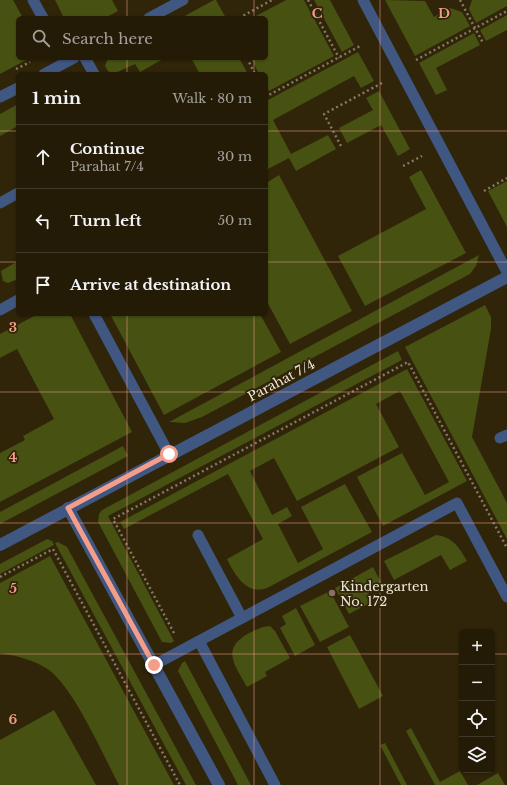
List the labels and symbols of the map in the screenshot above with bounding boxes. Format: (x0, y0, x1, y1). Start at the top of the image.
text: C (312, 5, 323, 22)
text: D (438, 5, 450, 22)
text: 3 (9, 319, 17, 336)
street label: Parahat 7/4 (245, 356, 318, 405)
route start (160, 445, 178, 463)
text: 4 (9, 449, 18, 466)
place label: Kindergarten No. 172 (340, 578, 428, 610)
text: 5 (9, 580, 17, 597)
marker: Kindergarten No. 172 (327, 588, 337, 598)
route end (145, 656, 163, 674)
text: 6 (9, 711, 18, 728)

